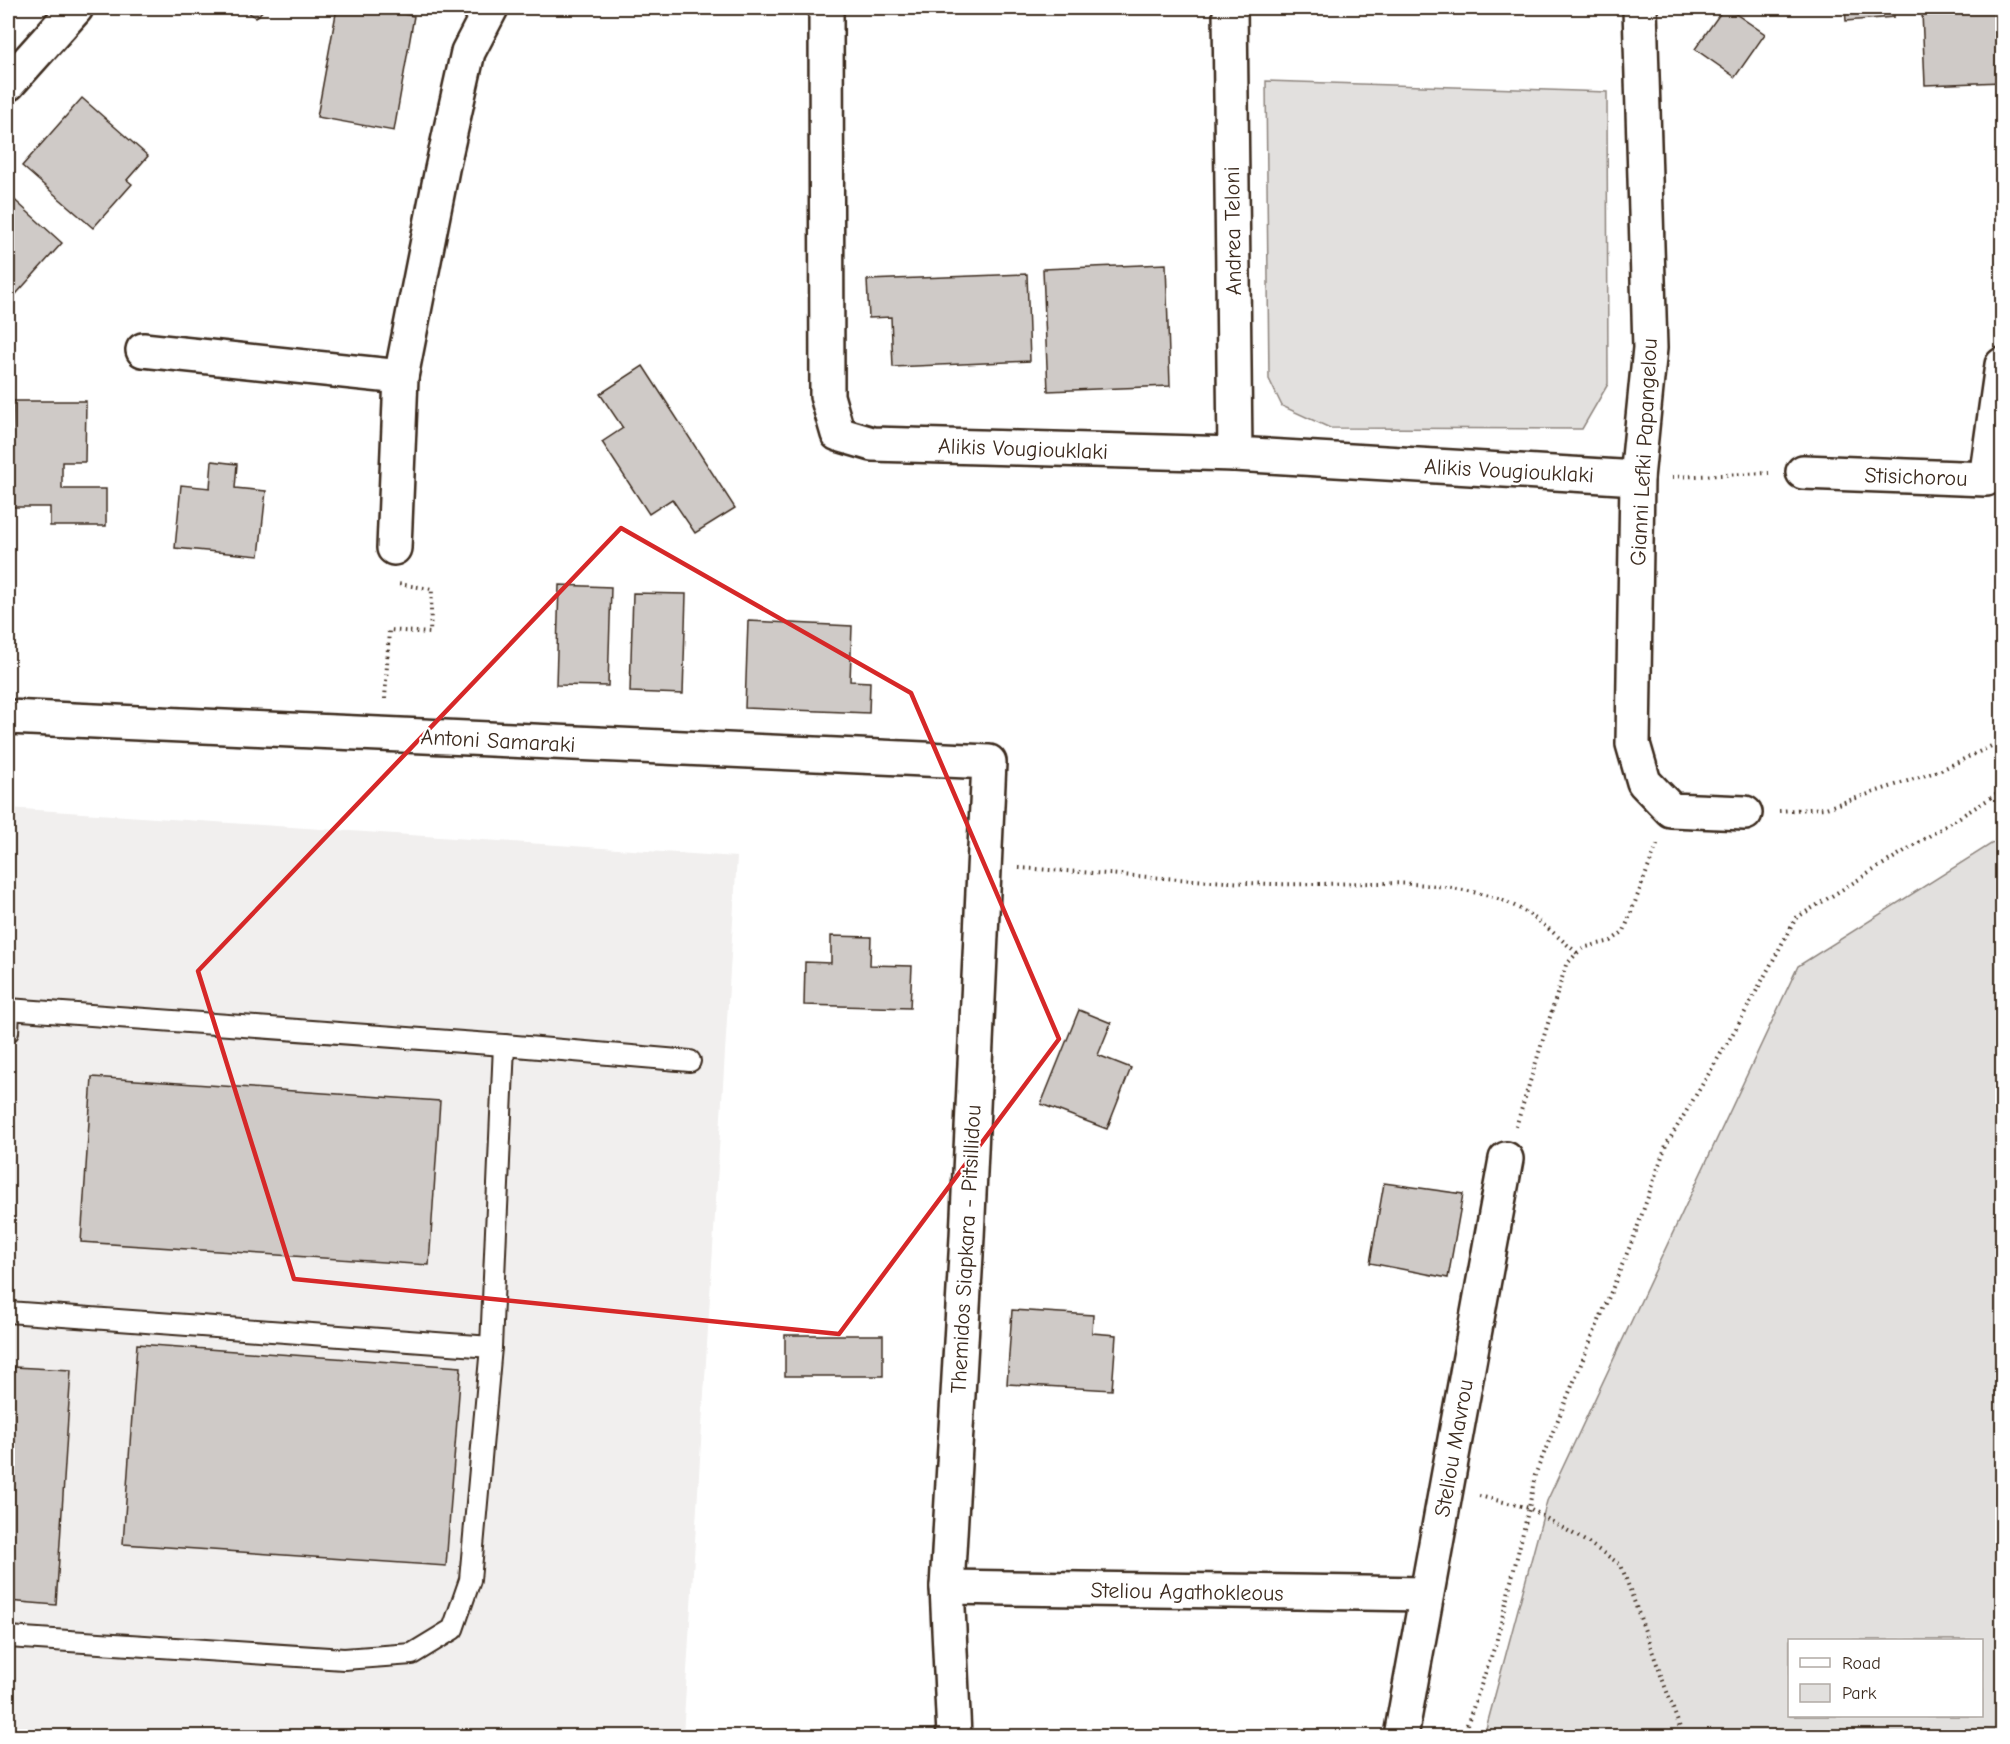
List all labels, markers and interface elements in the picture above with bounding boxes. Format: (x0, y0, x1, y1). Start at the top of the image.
street label: Andrea Teloni (1219, 166, 1247, 296)
street label: Gianni Lefki Papangelou (1625, 338, 1663, 567)
street label: Alikis Vougiouklaki (938, 433, 1108, 465)
street label: Alikis Vougiouklaki (1423, 454, 1595, 488)
street label: Stisichorou (1864, 462, 1968, 492)
street label: Antoni Samaraki (420, 724, 576, 758)
street label: Themidos Siapkara - Pitsillidou (945, 1104, 987, 1394)
street label: Steliou Mavrou (1429, 1377, 1479, 1519)
street label: Steliou Agathokleous (1090, 1577, 1284, 1607)
legend (1788, 1639, 1983, 1717)
text: Road (1842, 1653, 1881, 1674)
text: Park (1842, 1683, 1877, 1704)

